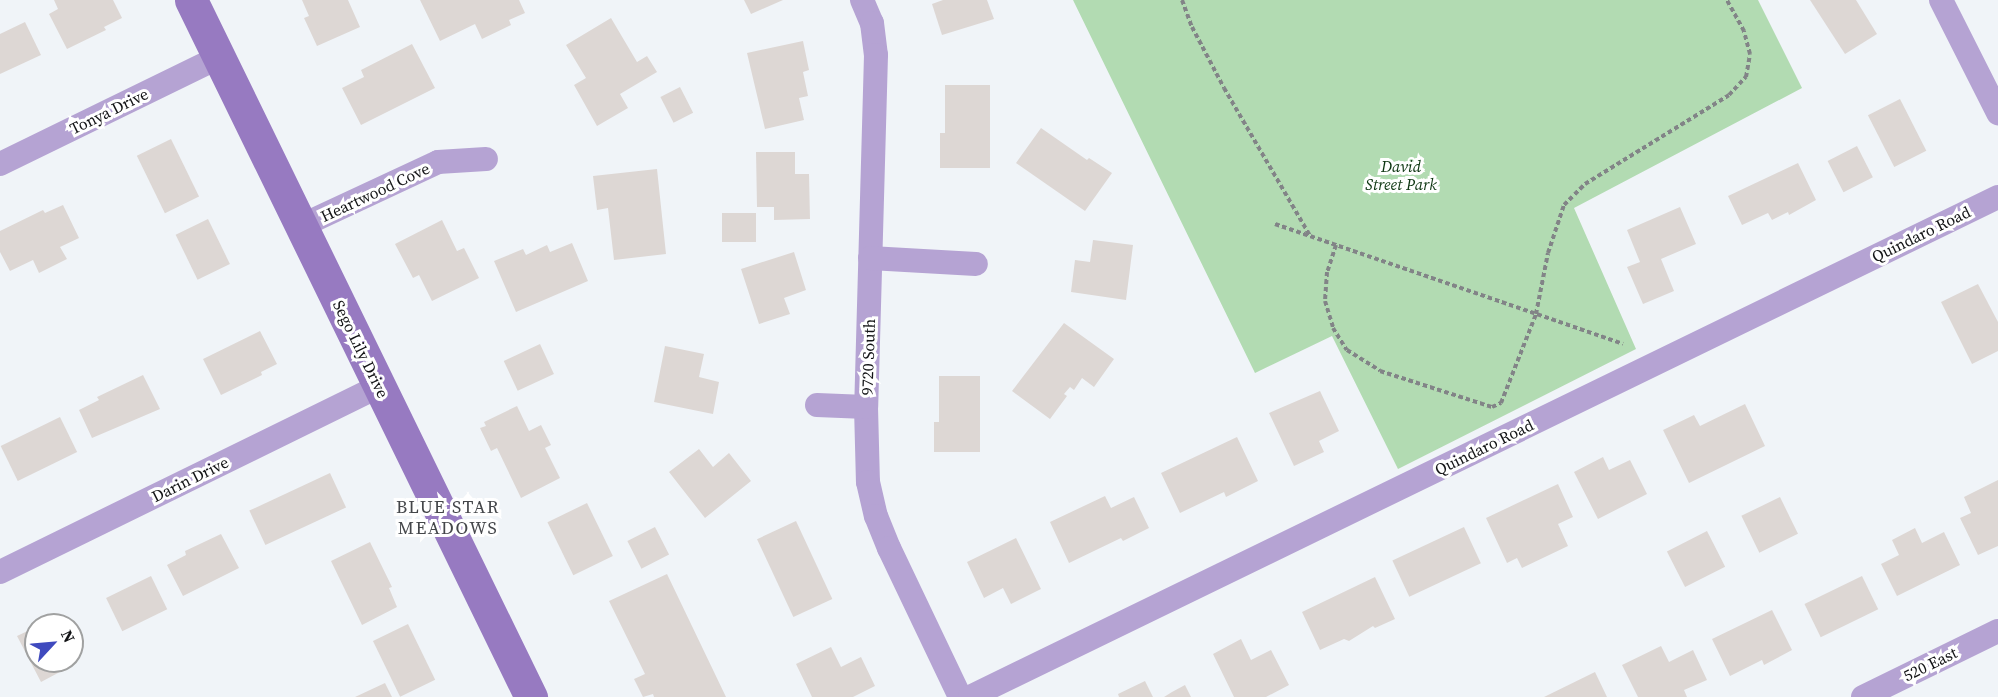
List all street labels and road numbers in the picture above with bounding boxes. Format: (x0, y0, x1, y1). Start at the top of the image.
street label: Tonya Drive (67, 84, 151, 138)
street label: Heartwood Cove (318, 158, 432, 226)
street label: Quindaro Road (1869, 202, 1973, 266)
street label: Sego Lily Drive (329, 297, 393, 401)
street label: 9720 South (857, 318, 879, 396)
street label: Quindaro Road (1432, 415, 1536, 479)
street label: Darin Drive (149, 452, 231, 506)
street label: 520 East (1900, 643, 1960, 685)

